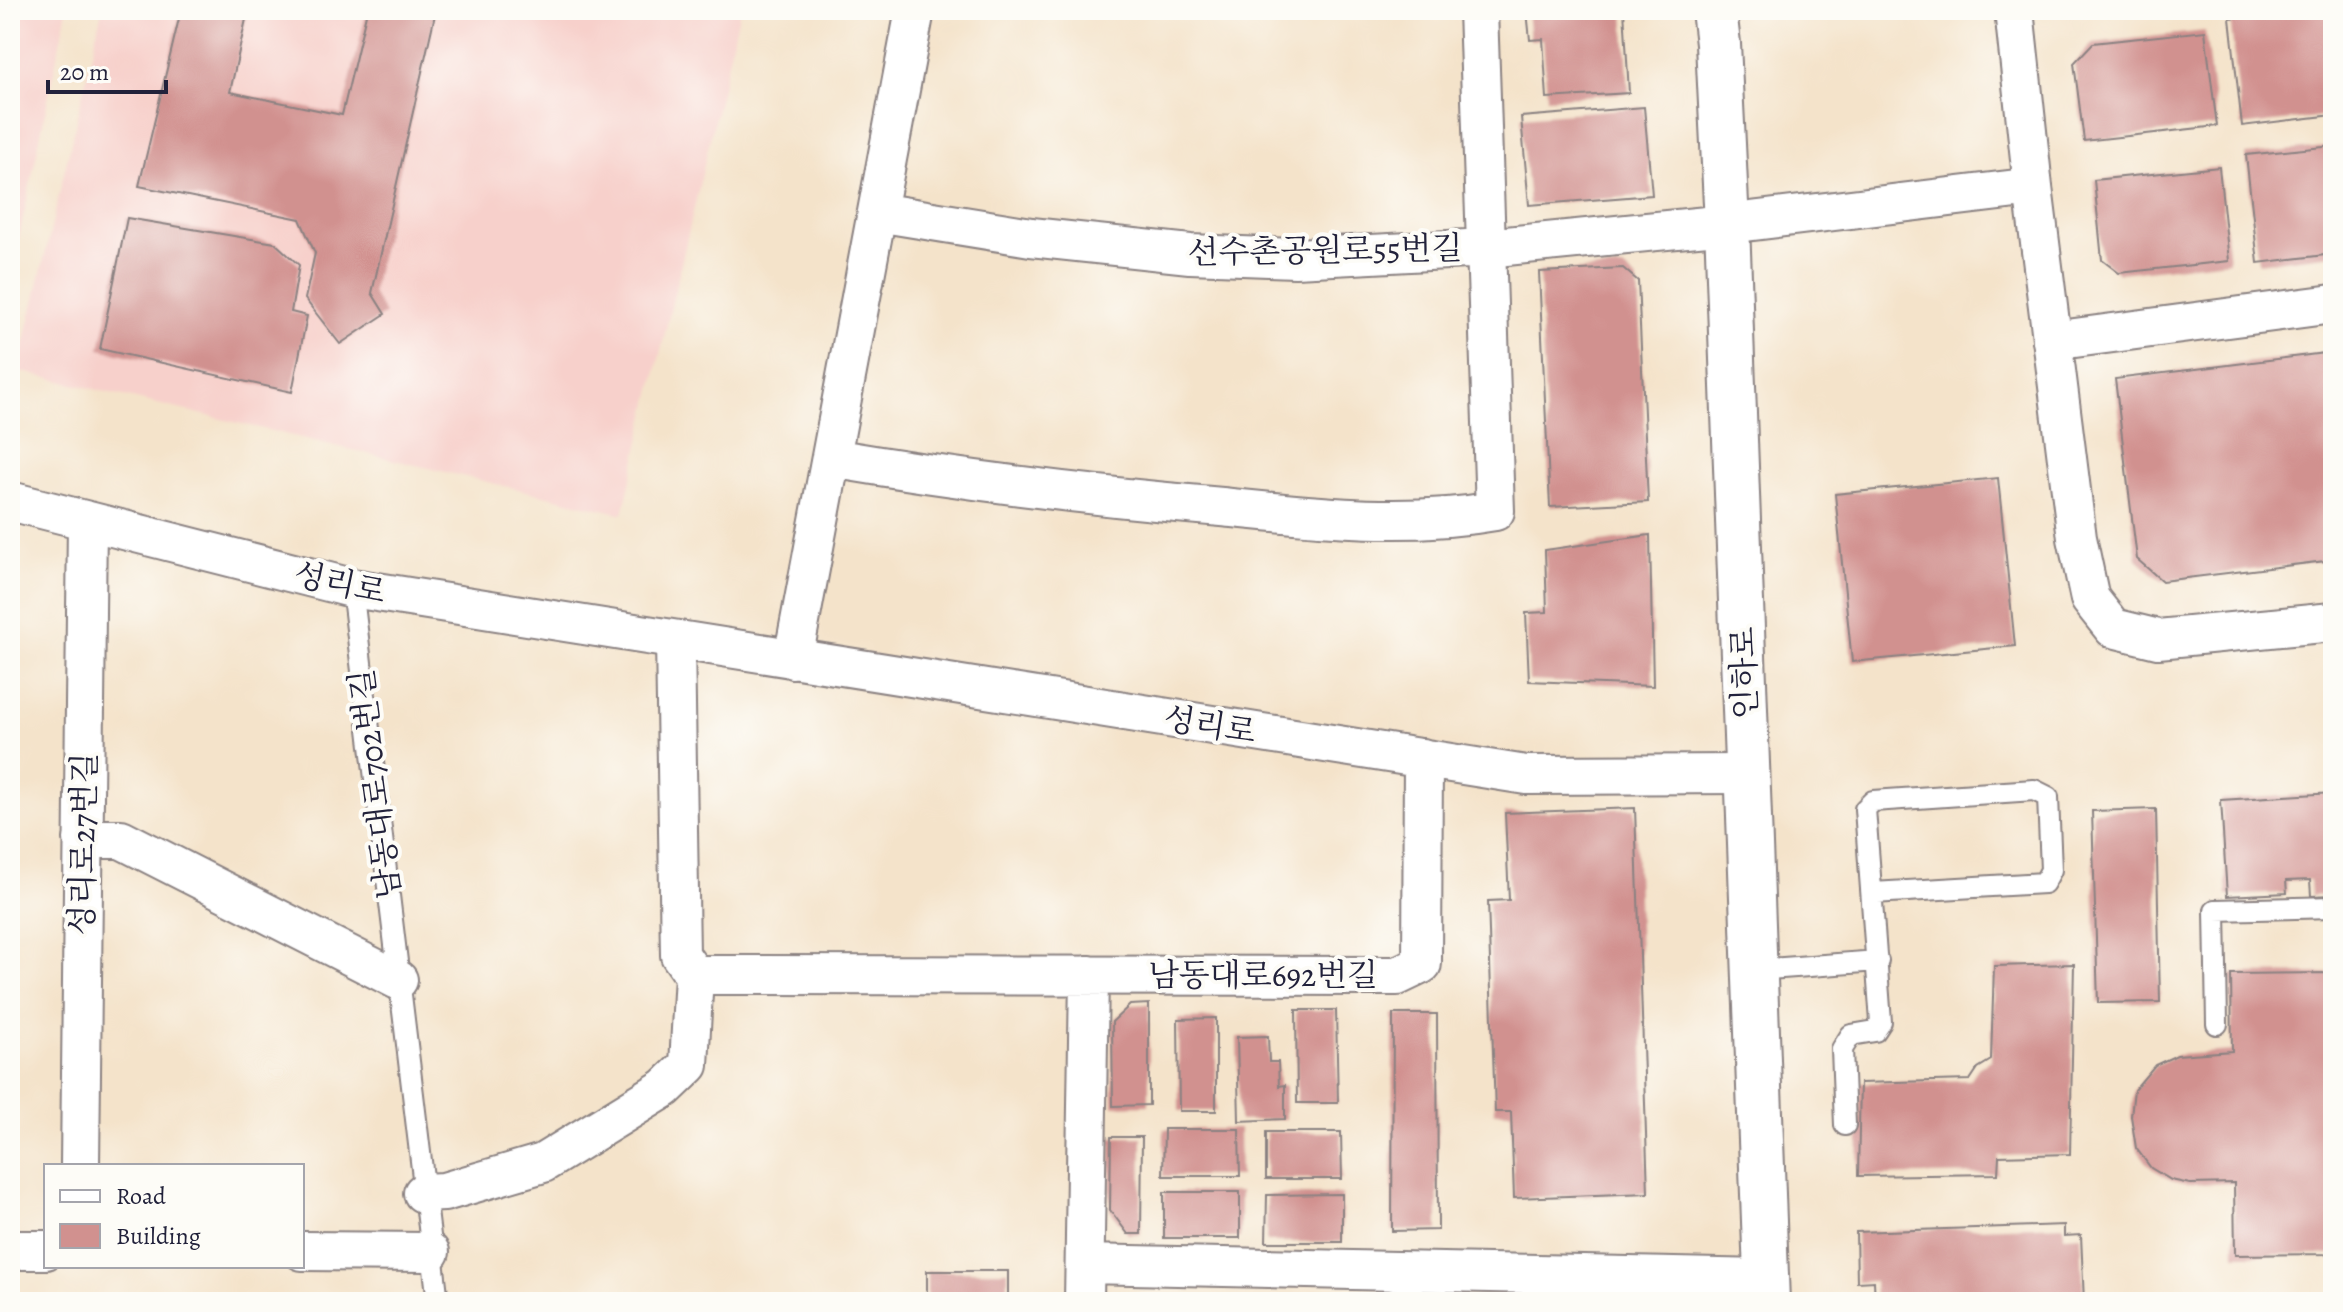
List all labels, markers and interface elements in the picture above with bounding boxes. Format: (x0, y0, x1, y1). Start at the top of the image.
scale bar (48, 44, 166, 94)
text: 20 m (60, 56, 109, 88)
street label: 선수촌공원로55번길 (1187, 226, 1463, 274)
street label: 성리로 (290, 552, 390, 614)
street label: 인하로 (1720, 626, 1768, 720)
street label: 남동대로702번길 (339, 667, 411, 901)
street label: 성리로 (1161, 696, 1259, 754)
street label: 성리로27번길 (59, 752, 107, 936)
street label: 남동대로692번길 (1148, 953, 1378, 997)
legend (44, 1164, 304, 1268)
text: Road (116, 1180, 166, 1212)
text: Building (116, 1220, 201, 1252)

